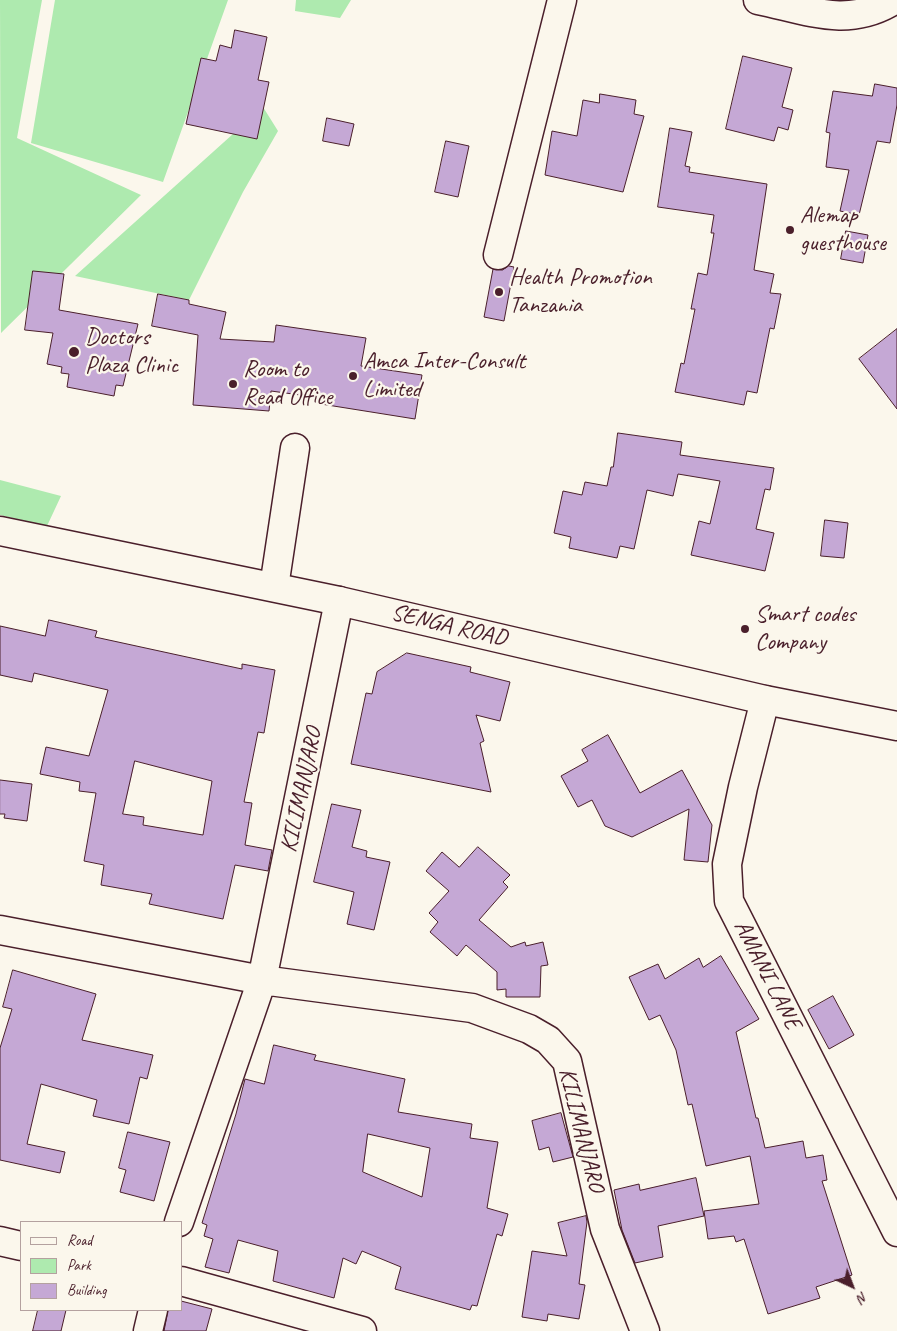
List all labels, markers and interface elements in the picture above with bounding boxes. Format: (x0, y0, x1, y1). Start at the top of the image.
place label: Alemap guesthouse (800, 202, 886, 258)
marker: Alemap guesthouse (784, 224, 796, 236)
place label: Health Promotion Tanzania (509, 264, 652, 320)
marker: Health Promotion Tanzania (493, 286, 505, 298)
place label: Doctors Plaza Clinic (85, 324, 178, 380)
marker: Doctors Plaza Clinic (67, 345, 81, 359)
place label: Amca Inter-Consult Limited (363, 348, 525, 404)
place label: Room to Read Office (243, 356, 332, 412)
marker: Amca Inter-Consult Limited (347, 370, 359, 382)
marker: Room to Read Office (227, 378, 239, 390)
street label: SENGA ROAD (388, 599, 510, 653)
place label: Smart codes Company (755, 601, 855, 657)
marker: Smart codes Company (739, 623, 751, 635)
street label: KILIMANJARO (275, 725, 329, 855)
street label: AMANI LANE (727, 915, 807, 1035)
street label: KILIMANJARO (552, 1065, 610, 1195)
legend (20, 1221, 182, 1311)
text: Road (67, 1231, 92, 1250)
text: Park (67, 1256, 91, 1275)
north arrow (827, 1261, 877, 1311)
text: Building (67, 1281, 106, 1300)
text: N (854, 1288, 872, 1307)

